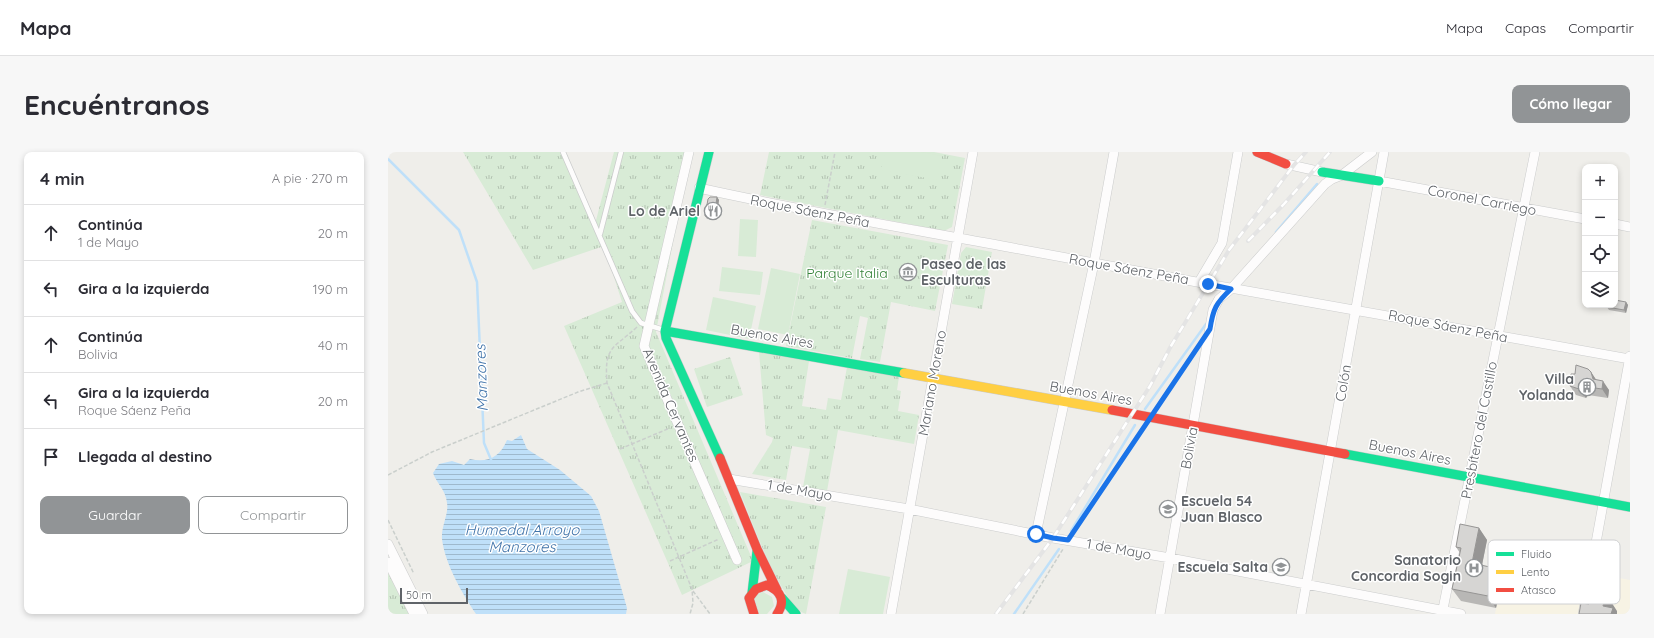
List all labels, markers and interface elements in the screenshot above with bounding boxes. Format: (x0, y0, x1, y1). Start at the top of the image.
text: Mapa (20, 16, 71, 40)
text: Mapa (1446, 19, 1483, 37)
text: Capas (1505, 19, 1546, 37)
text: Compartir (1568, 19, 1634, 37)
button: Cómo llegar (1512, 85, 1630, 123)
text: Encuéntranos (24, 87, 209, 122)
map controls (1582, 164, 1618, 308)
button: + (1582, 164, 1618, 200)
text: 4 min (40, 168, 85, 189)
text: A pie · 270 m (272, 170, 348, 186)
street label: Coronel Carriego (1426, 181, 1538, 219)
street label: Roque Sáenz Peña (749, 191, 871, 231)
button: − (1582, 200, 1618, 236)
restaurant icon: Lo de Ariel (703, 201, 723, 221)
place label: Lo de Ariel (628, 202, 700, 220)
text: Continúa (78, 215, 143, 234)
icon: ahead (40, 222, 62, 244)
text: 20 m (318, 225, 348, 241)
text: 1 de Mayo (78, 234, 139, 250)
button: locate (1582, 236, 1618, 272)
street label: Roque Sáenz Peña (1068, 250, 1190, 288)
place label: Paseo de las Esculturas (921, 255, 1006, 289)
museum icon: Paseo de las Esculturas (898, 262, 918, 282)
park label: Parque Italia (806, 264, 888, 282)
button: layers (1582, 272, 1618, 308)
route end (1199, 275, 1217, 293)
icon: left (40, 278, 62, 300)
text: Gira a la izquierda (78, 279, 210, 298)
text: 190 m (313, 281, 348, 297)
street label: Roque Sáenz Peña (1387, 306, 1509, 346)
street label: Buenos Aires (729, 320, 815, 352)
text: Continúa (78, 327, 143, 346)
street label: Mariano Moreno (914, 329, 950, 437)
icon: ahead (40, 334, 62, 356)
text: 40 m (318, 337, 348, 353)
water label: Manzores (470, 343, 492, 412)
street label: Avenida Cervantes (639, 345, 703, 465)
text: Bolivia (78, 346, 118, 362)
street label: Presbítero del Castillo (1457, 360, 1501, 500)
street label: Colón (1331, 363, 1355, 403)
place label: Villa Yolanda (1519, 370, 1574, 404)
street label: Buenos Aires (1048, 377, 1134, 409)
building icon: Villa Yolanda (1577, 377, 1597, 397)
text: Gira a la izquierda (78, 383, 210, 402)
icon: left (40, 390, 62, 412)
text: 20 m (318, 393, 348, 409)
text: Roque Sáenz Peña (78, 402, 191, 418)
street label: Bolivia (1176, 425, 1202, 471)
street label: Buenos Aires (1367, 435, 1453, 469)
icon: arrive (40, 446, 62, 468)
text: Llegada al destino (78, 447, 212, 466)
street label: 1 de Mayo (766, 475, 834, 505)
place label: Escuela 54 Juan Blasco (1181, 492, 1263, 526)
button: Guardar (40, 496, 190, 534)
button: Compartir (198, 496, 348, 534)
school or university icon: Escuela 54 Juan Blasco (1158, 499, 1178, 519)
water label: Humedal Arroyo Manzores (465, 520, 580, 556)
route start (1027, 525, 1045, 543)
street label: 1 de Mayo (1085, 534, 1153, 564)
legend (1488, 540, 1620, 604)
text: Fluido (1521, 547, 1552, 561)
place label: Sanatorio Concordia Sogin (1351, 551, 1461, 585)
school or university icon: Escuela Salta (1271, 557, 1291, 577)
place label: Escuela Salta (1178, 558, 1268, 576)
hospital icon: Sanatorio Concordia Sogin (1464, 558, 1484, 578)
text: Lento (1521, 565, 1550, 579)
text: Atasco (1521, 583, 1556, 597)
scale bar (400, 586, 468, 605)
text: 50 m (406, 588, 432, 602)

